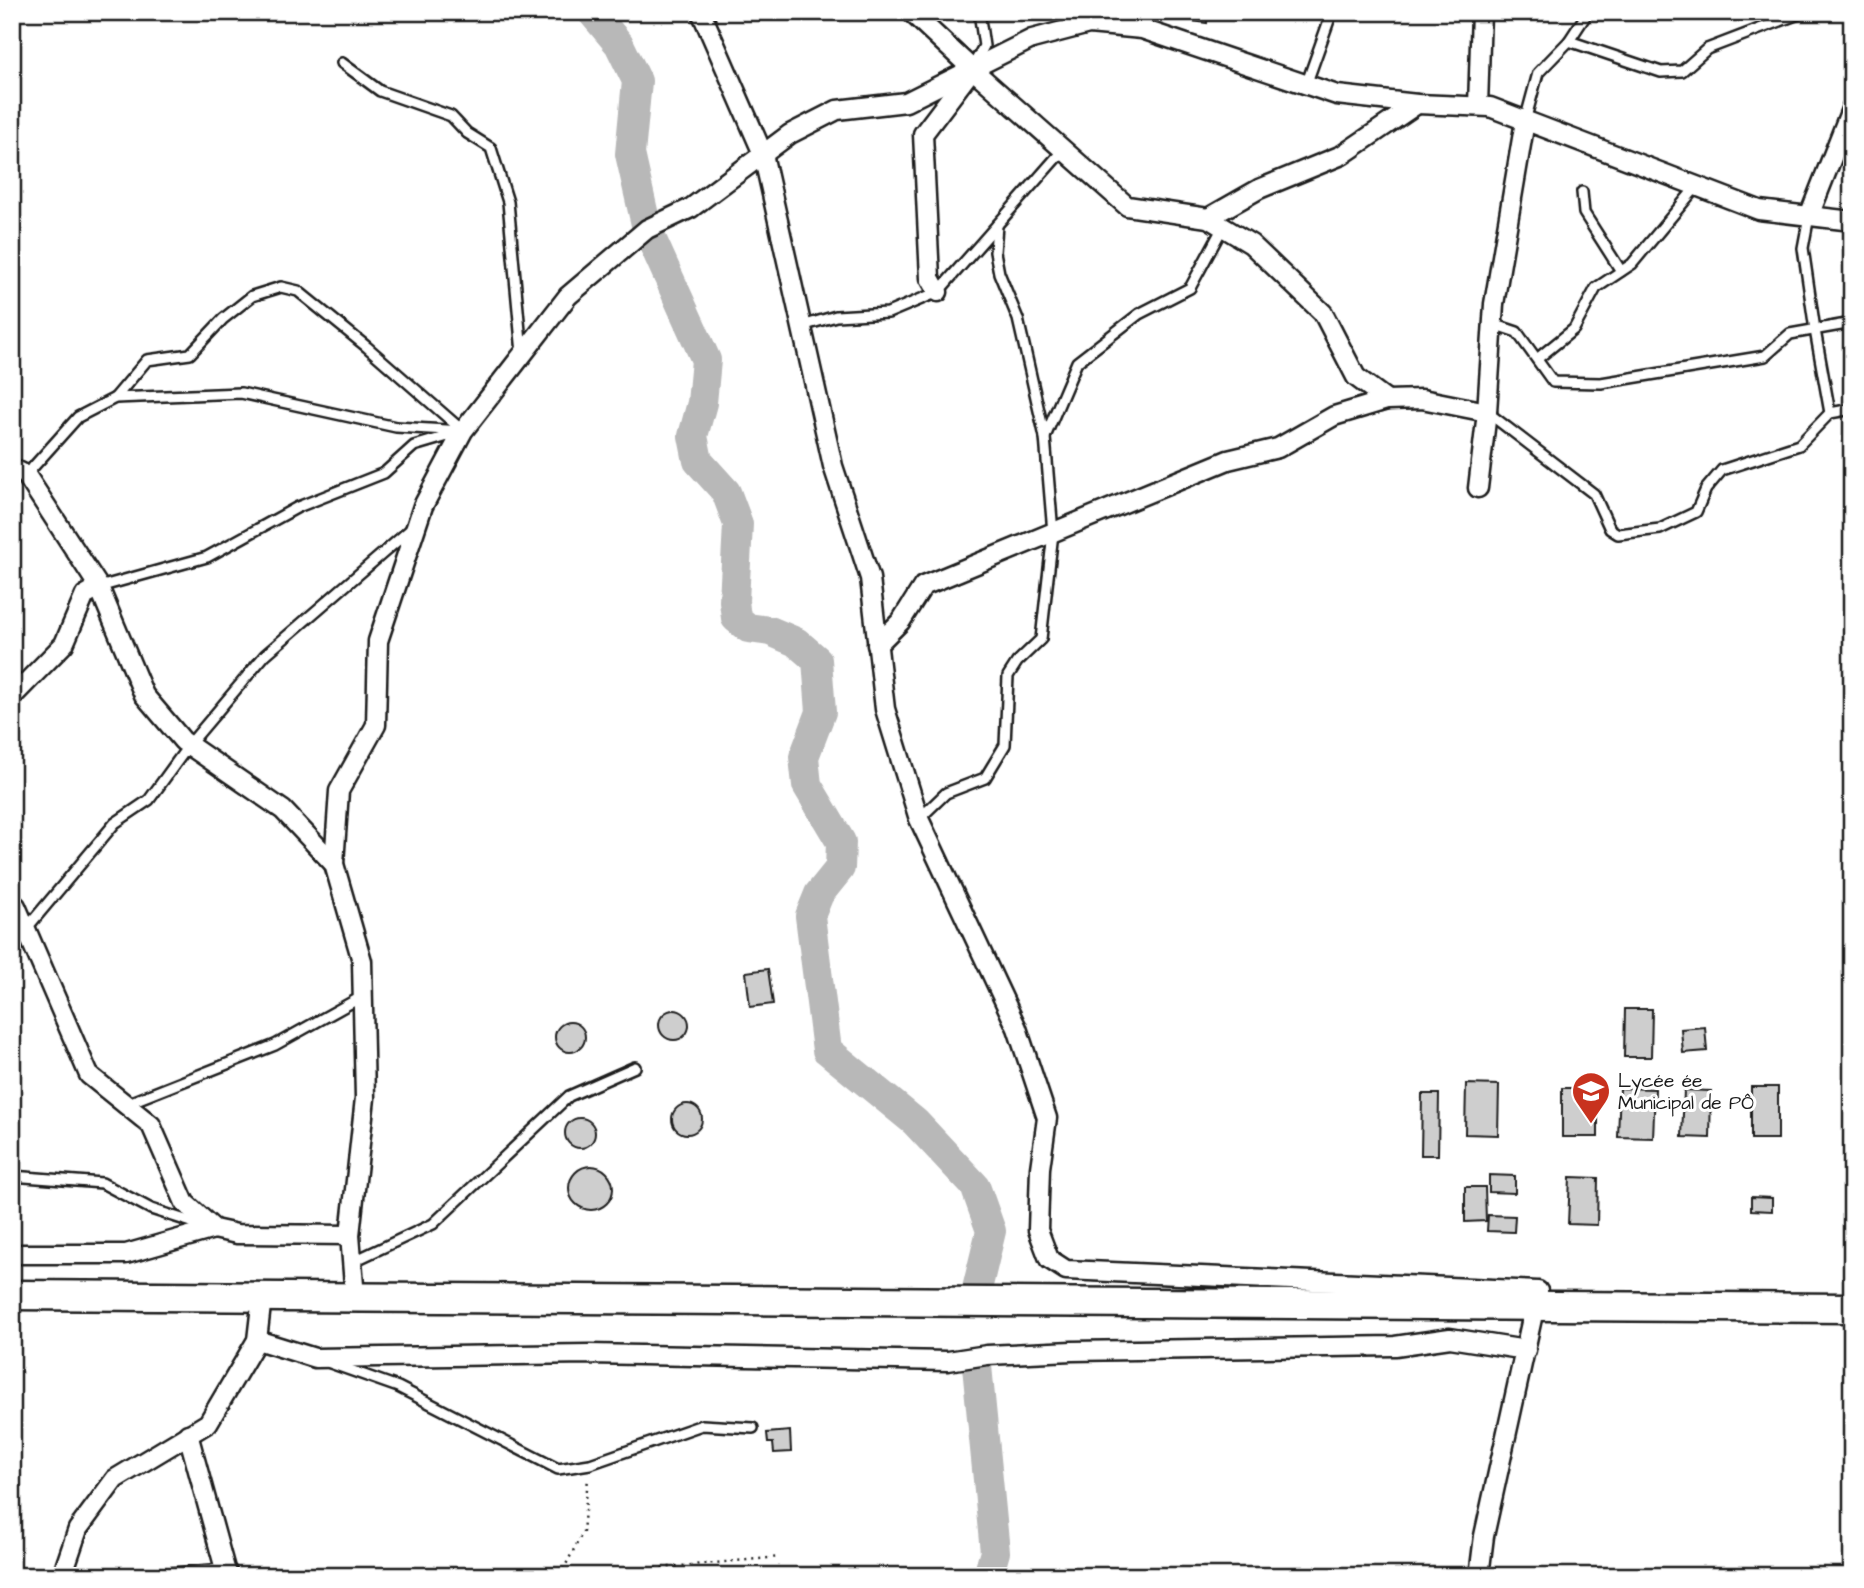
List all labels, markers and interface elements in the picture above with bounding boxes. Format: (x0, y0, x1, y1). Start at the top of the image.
place label: Lycée ée Municipal de PÔ (1618, 1068, 1754, 1117)
school or university icon: Lycée ée Municipal de PÔ (1570, 1070, 1612, 1125)

